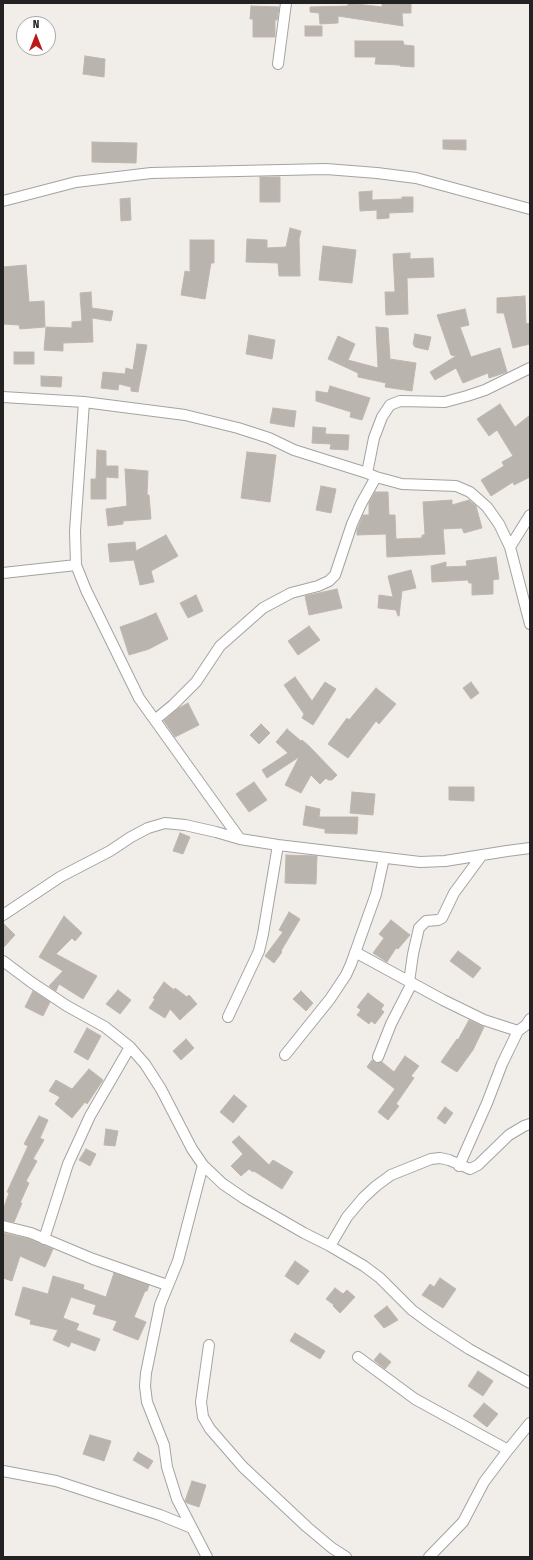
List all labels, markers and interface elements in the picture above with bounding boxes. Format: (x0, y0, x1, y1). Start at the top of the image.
north arrow (16, 16, 56, 56)
text: N (33, 18, 39, 31)

